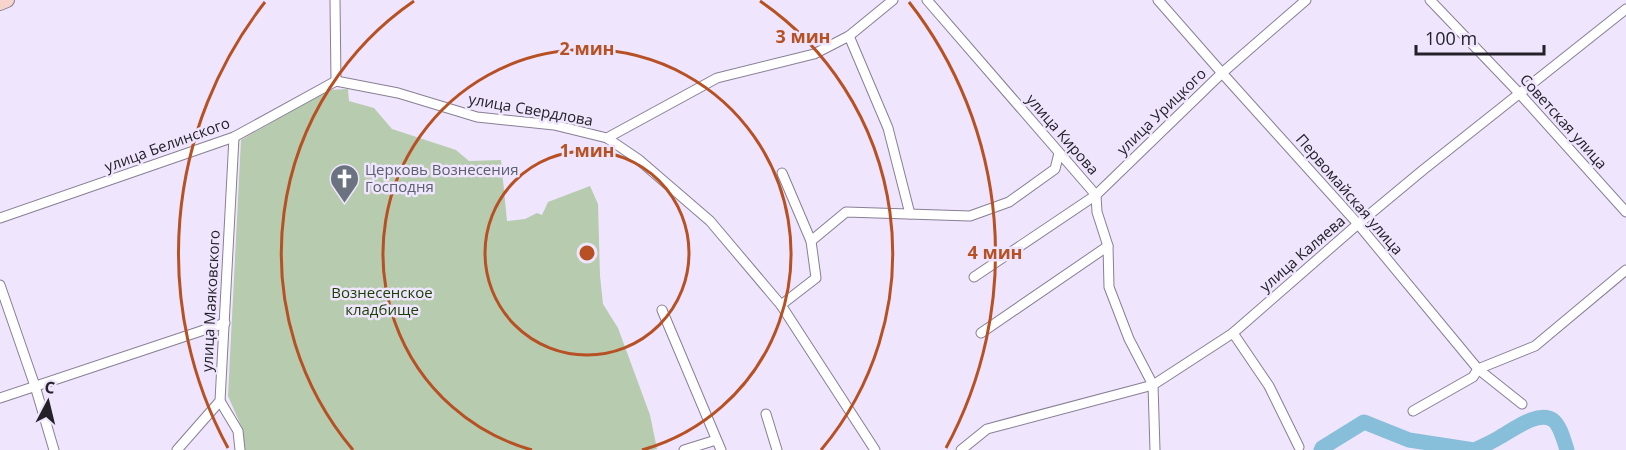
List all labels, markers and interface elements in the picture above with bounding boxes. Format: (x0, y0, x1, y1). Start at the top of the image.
scale bar (1416, 18, 1544, 56)
text: 3 мин (775, 24, 831, 48)
text: 100 m (1425, 26, 1477, 50)
text: 2 мин (559, 36, 615, 60)
street label: улица Урицкого (1112, 63, 1210, 159)
street label: Советская улица (1516, 69, 1612, 173)
street label: улица Свердлова (467, 88, 595, 130)
street label: улица Кирова (1022, 89, 1104, 179)
street label: улица Белинского (102, 112, 232, 176)
street label: Первомайская улица (1292, 129, 1408, 259)
text: 1 мин (559, 138, 615, 162)
place label: Церковь Вознесения Господня (365, 159, 519, 196)
church icon: Церковь Вознесения Господня (328, 162, 360, 204)
street label: улица Каляева (1255, 210, 1349, 296)
street label: улица Маяковского (196, 229, 224, 373)
text: 4 мин (967, 240, 1023, 264)
centre of rings (577, 243, 597, 263)
park label: Вознесенское кладбище (331, 282, 433, 319)
north arrow (18, 372, 78, 432)
text: С (43, 376, 56, 399)

